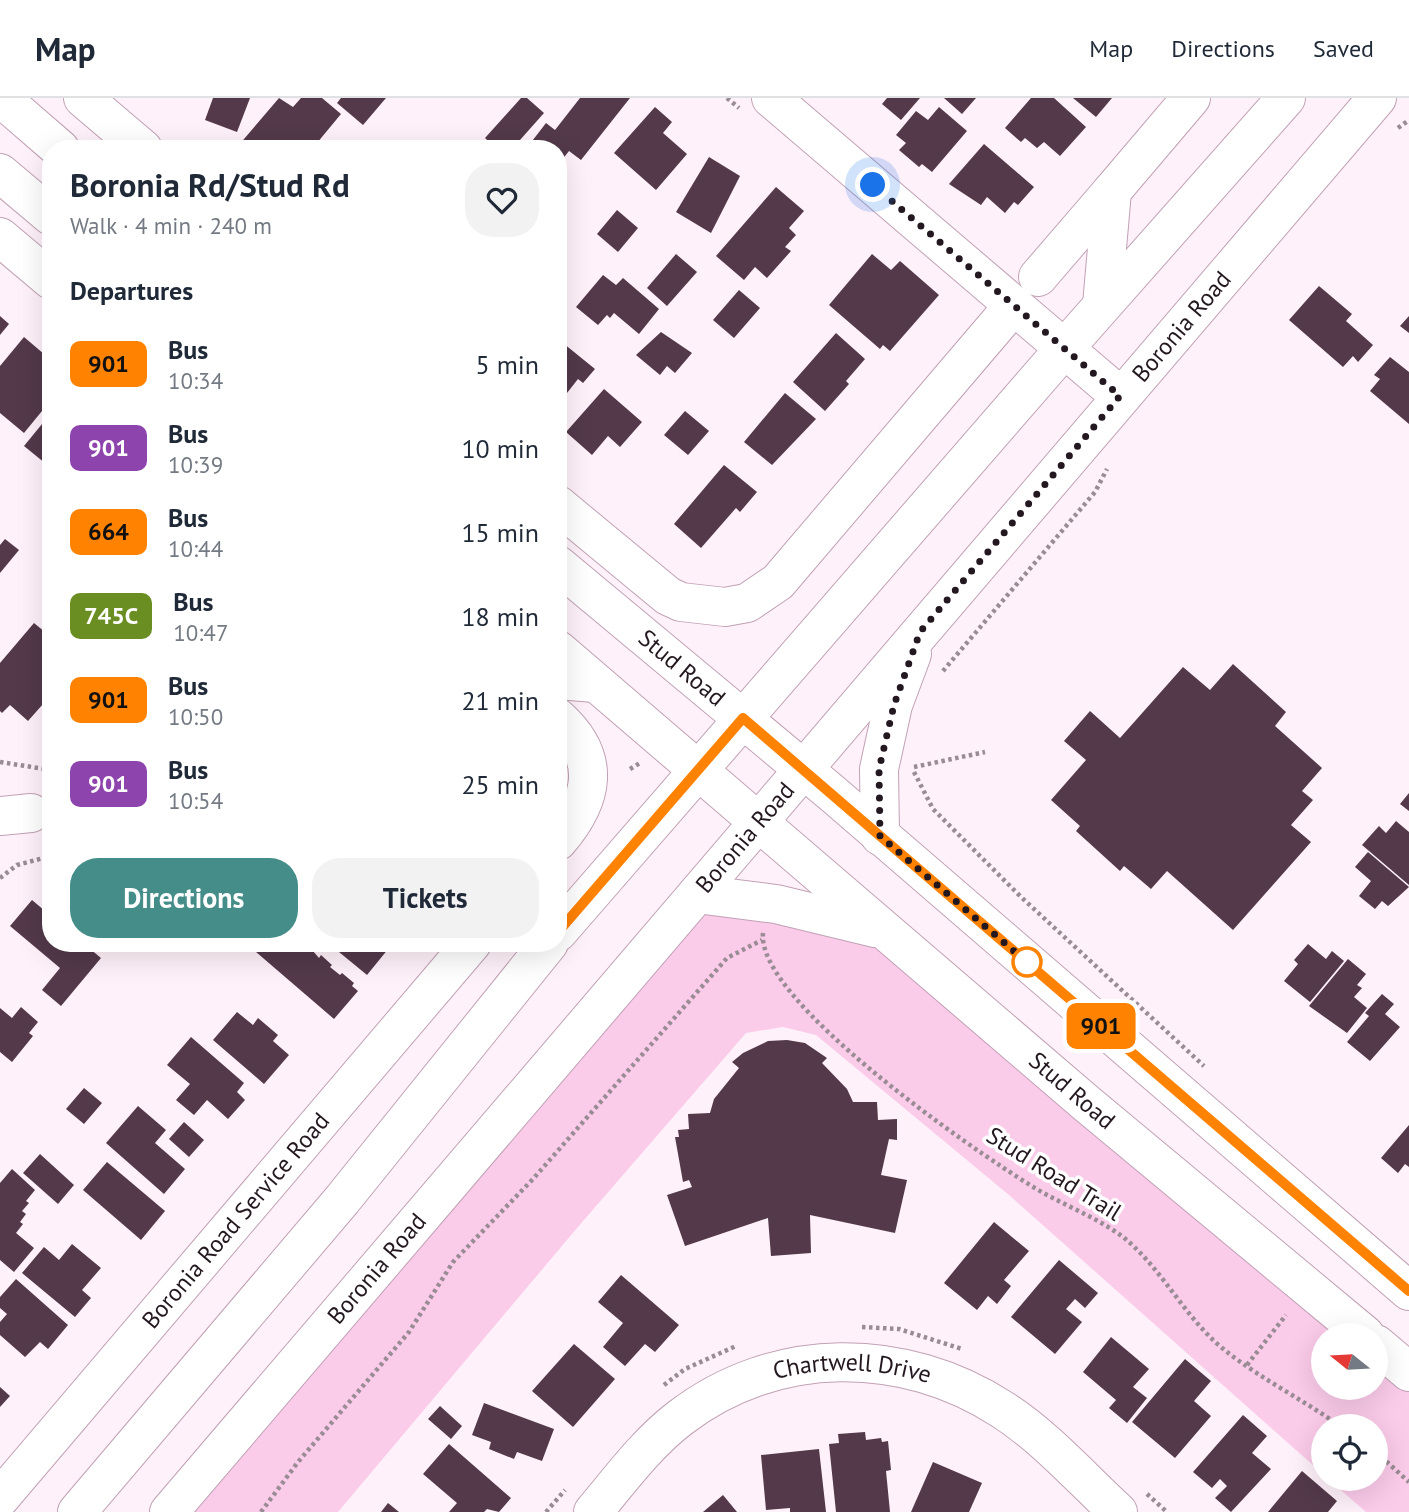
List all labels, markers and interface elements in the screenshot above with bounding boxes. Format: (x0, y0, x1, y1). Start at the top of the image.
text: Map (35, 27, 96, 70)
text: Map (1089, 33, 1133, 64)
text: Directions (1171, 33, 1275, 64)
text: Saved (1313, 33, 1374, 64)
text: Boronia Rd/Stud Rd (70, 163, 350, 206)
button: heart (465, 163, 539, 237)
your location (855, 167, 890, 202)
text: Walk · 4 min · 240 m (70, 211, 272, 240)
street label: Boronia Road (1125, 264, 1237, 388)
text: Departures (70, 274, 193, 307)
text: Bus (168, 333, 208, 366)
text: 901 (88, 348, 129, 379)
text: 5 min (476, 348, 539, 381)
text: 10:34 (168, 366, 223, 395)
text: Bus (168, 417, 208, 450)
text: 901 (88, 432, 129, 463)
text: 10 min (461, 432, 539, 465)
text: 10:39 (168, 450, 223, 479)
text: Bus (168, 501, 208, 534)
text: 664 (88, 516, 129, 547)
text: 15 min (461, 516, 539, 549)
text: 10:44 (168, 534, 223, 563)
text: Bus (173, 585, 214, 618)
text: 745C (84, 600, 138, 631)
text: 18 min (461, 600, 539, 633)
text: 10:47 (173, 618, 228, 647)
street label: Stud Road (632, 622, 732, 713)
text: Bus (168, 669, 208, 702)
text: 901 (88, 684, 129, 715)
text: 21 min (461, 684, 539, 717)
text: 10:50 (168, 702, 223, 731)
text: Bus (168, 753, 208, 786)
text: 901 (88, 768, 129, 799)
text: 25 min (461, 768, 539, 801)
street label: Boronia Road (689, 775, 801, 899)
text: 10:54 (168, 786, 223, 815)
button: Directions (70, 858, 298, 938)
button: Tickets (312, 858, 539, 938)
unlabelled marker (1012, 947, 1042, 977)
line badge: 901 (1061, 1003, 1141, 1049)
text: 901 (1081, 1010, 1121, 1041)
street label: Stud Road (1023, 1045, 1122, 1136)
street label: Boronia Road Service Road (135, 1106, 336, 1335)
street label: Stud Road Trail (981, 1120, 1128, 1228)
street label: Boronia Road (320, 1206, 433, 1330)
north arrow (1311, 1323, 1388, 1400)
map controls (1311, 1323, 1388, 1491)
street label: Chartwell Drive (769, 1346, 935, 1390)
button: locate (1311, 1414, 1388, 1491)

